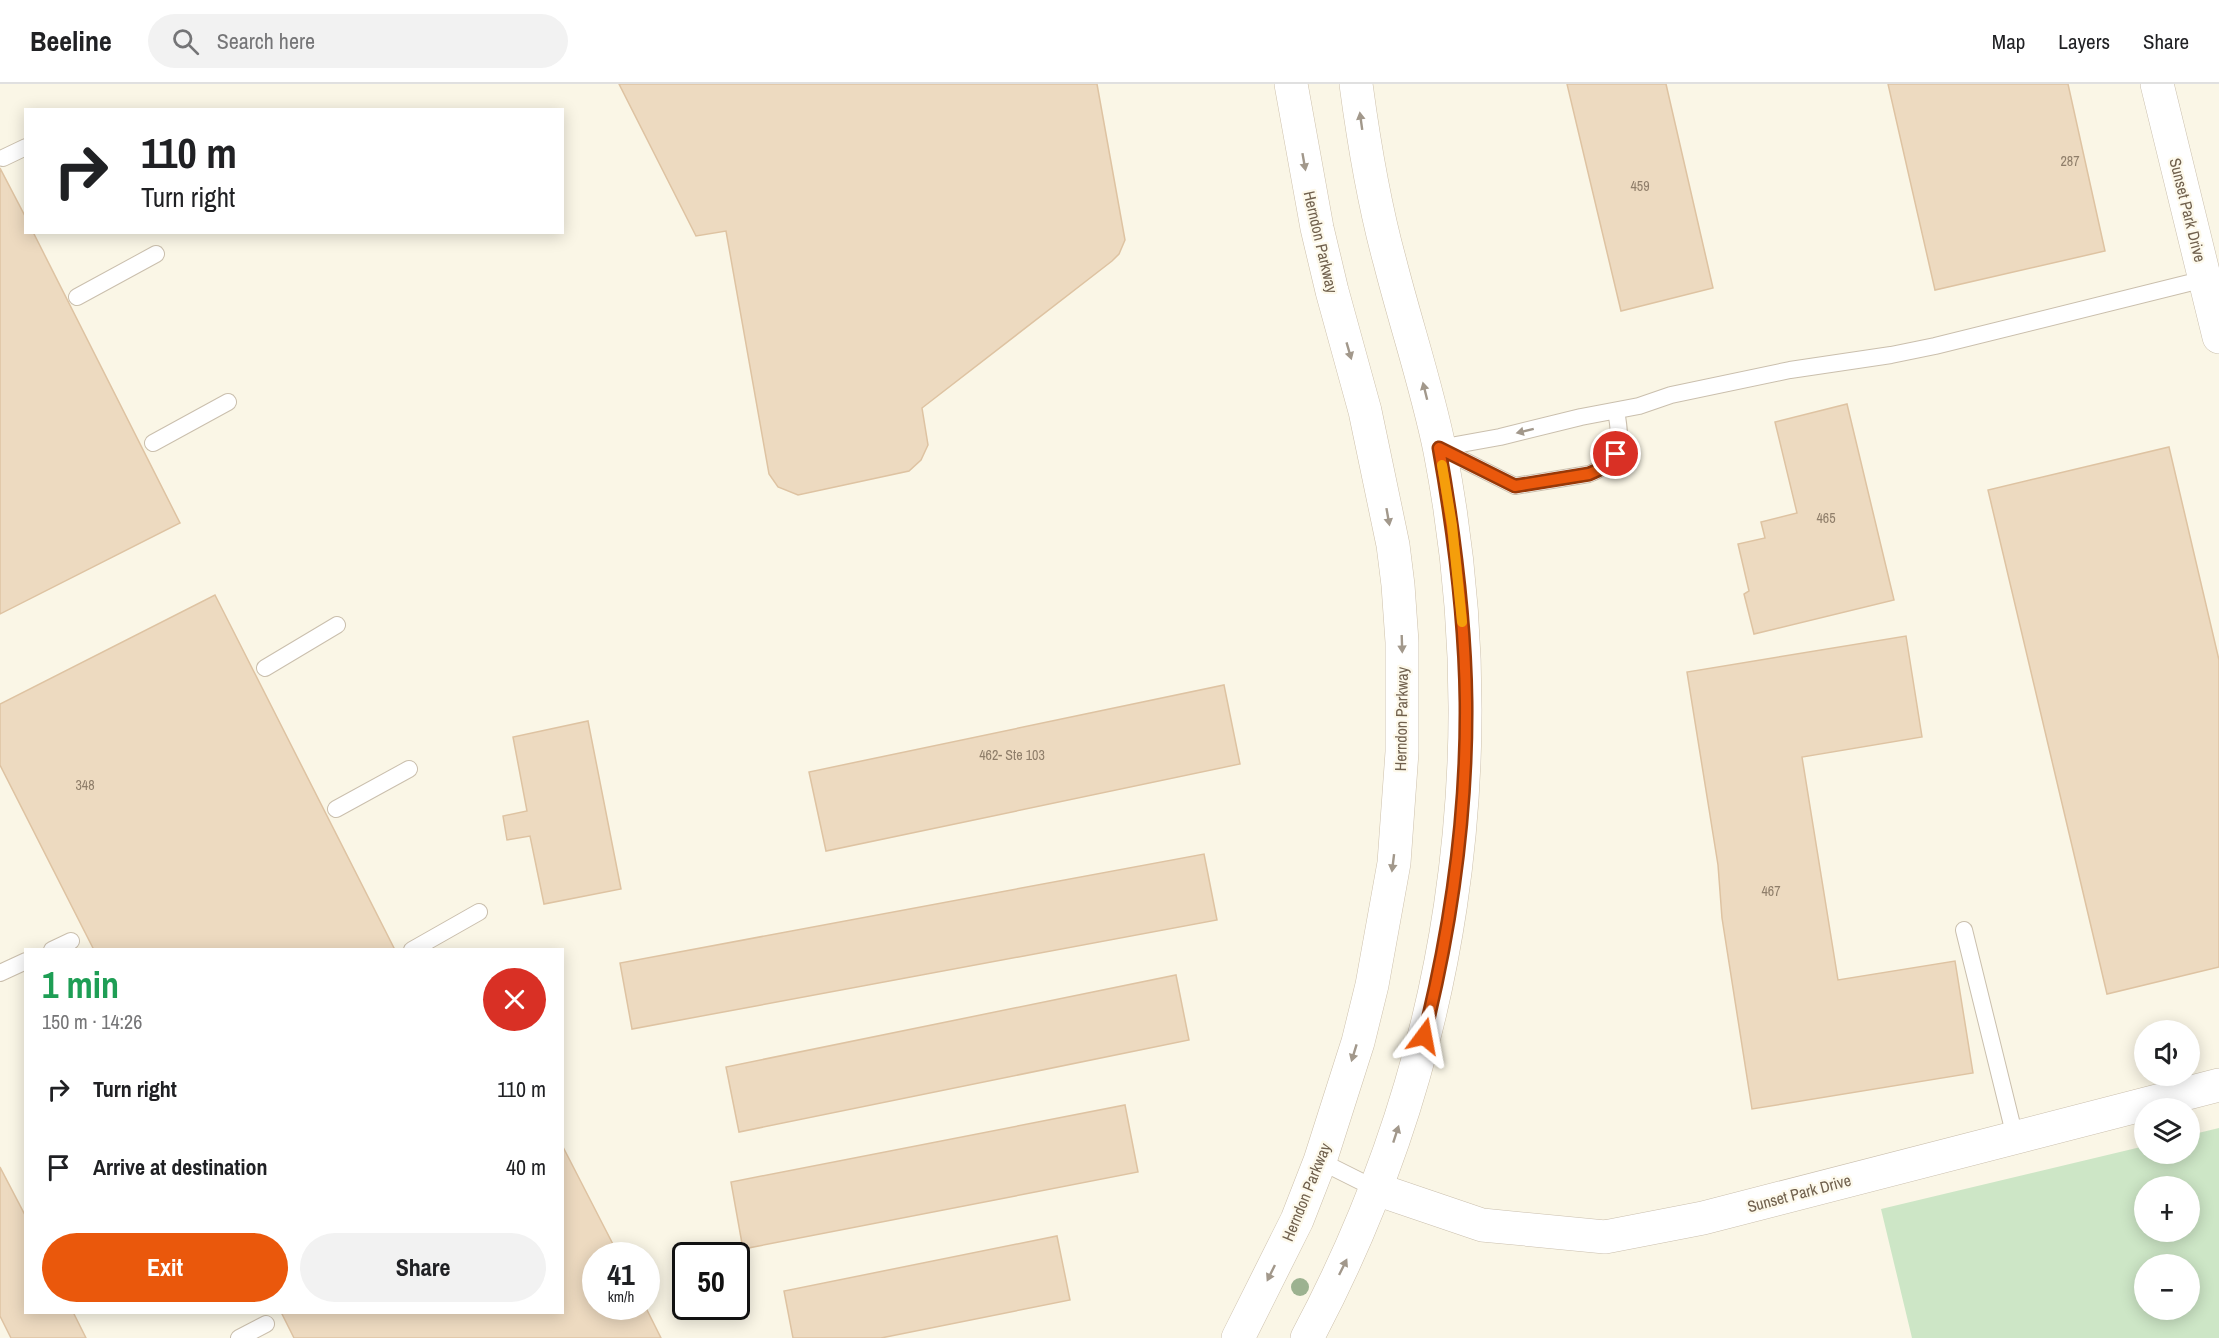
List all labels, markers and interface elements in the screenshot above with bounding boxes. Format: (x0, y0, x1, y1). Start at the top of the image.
search box (148, 14, 568, 68)
text: Beeline (30, 22, 112, 60)
icon: search (169, 25, 202, 58)
text: Search here (217, 26, 315, 56)
text: Map (1992, 27, 2025, 56)
text: Layers (2058, 27, 2110, 56)
text: Share (2143, 27, 2189, 56)
one-way arrow (1356, 112, 1365, 131)
text: 110 m (141, 125, 237, 181)
icon: right (42, 132, 120, 210)
one-way arrow (1300, 152, 1309, 171)
house number: 287 (2060, 152, 2080, 170)
street label: Sunset Park Drive (2164, 156, 2212, 264)
house number: 459 (1630, 177, 1650, 195)
text: Turn right (141, 179, 235, 215)
street label: Herndon Parkway (1299, 189, 1344, 296)
one-way arrow (1344, 342, 1354, 360)
one-way arrow (1420, 382, 1430, 401)
one-way arrow (1515, 427, 1534, 437)
pin (1590, 428, 1641, 479)
icon: arrive (1599, 437, 1632, 470)
one-way arrow (1384, 508, 1393, 527)
house number: 465 (1816, 509, 1836, 527)
one-way arrow (1397, 634, 1406, 653)
street label: Herndon Parkway (1389, 666, 1413, 771)
house number: 462- Ste 103 (979, 746, 1045, 764)
house number: 348 (75, 776, 95, 794)
one-way arrow (1389, 853, 1398, 872)
house number: 467 (1761, 882, 1781, 900)
text: 1 min (42, 961, 119, 1009)
button: close (483, 968, 546, 1031)
position arrow (1392, 1004, 1456, 1068)
text: 150 m · 14:26 (42, 1008, 142, 1035)
map controls (2134, 1020, 2200, 1320)
button: sound (2134, 1020, 2200, 1086)
one-way arrow (1349, 1044, 1359, 1062)
icon: right (42, 1073, 75, 1106)
text: Turn right (93, 1074, 177, 1104)
text: 110 m (497, 1074, 546, 1104)
button: layers (2134, 1098, 2200, 1164)
one-way arrow (1392, 1125, 1401, 1143)
street label: Herndon Parkway (1276, 1139, 1336, 1244)
icon: arrive (42, 1151, 75, 1184)
text: Arrive at destination (93, 1152, 267, 1182)
text: 40 m (506, 1152, 546, 1182)
street label: Sunset Park Drive (1745, 1169, 1853, 1217)
button: + (2134, 1176, 2200, 1242)
button: Exit (42, 1233, 288, 1302)
button: Share (300, 1233, 546, 1302)
speed limit sign: 50 (672, 1242, 750, 1320)
text: 41 (607, 1254, 635, 1294)
button: − (2134, 1254, 2200, 1320)
one-way arrow (1338, 1259, 1347, 1276)
one-way arrow (1267, 1264, 1276, 1281)
text: km/h (608, 1286, 634, 1307)

